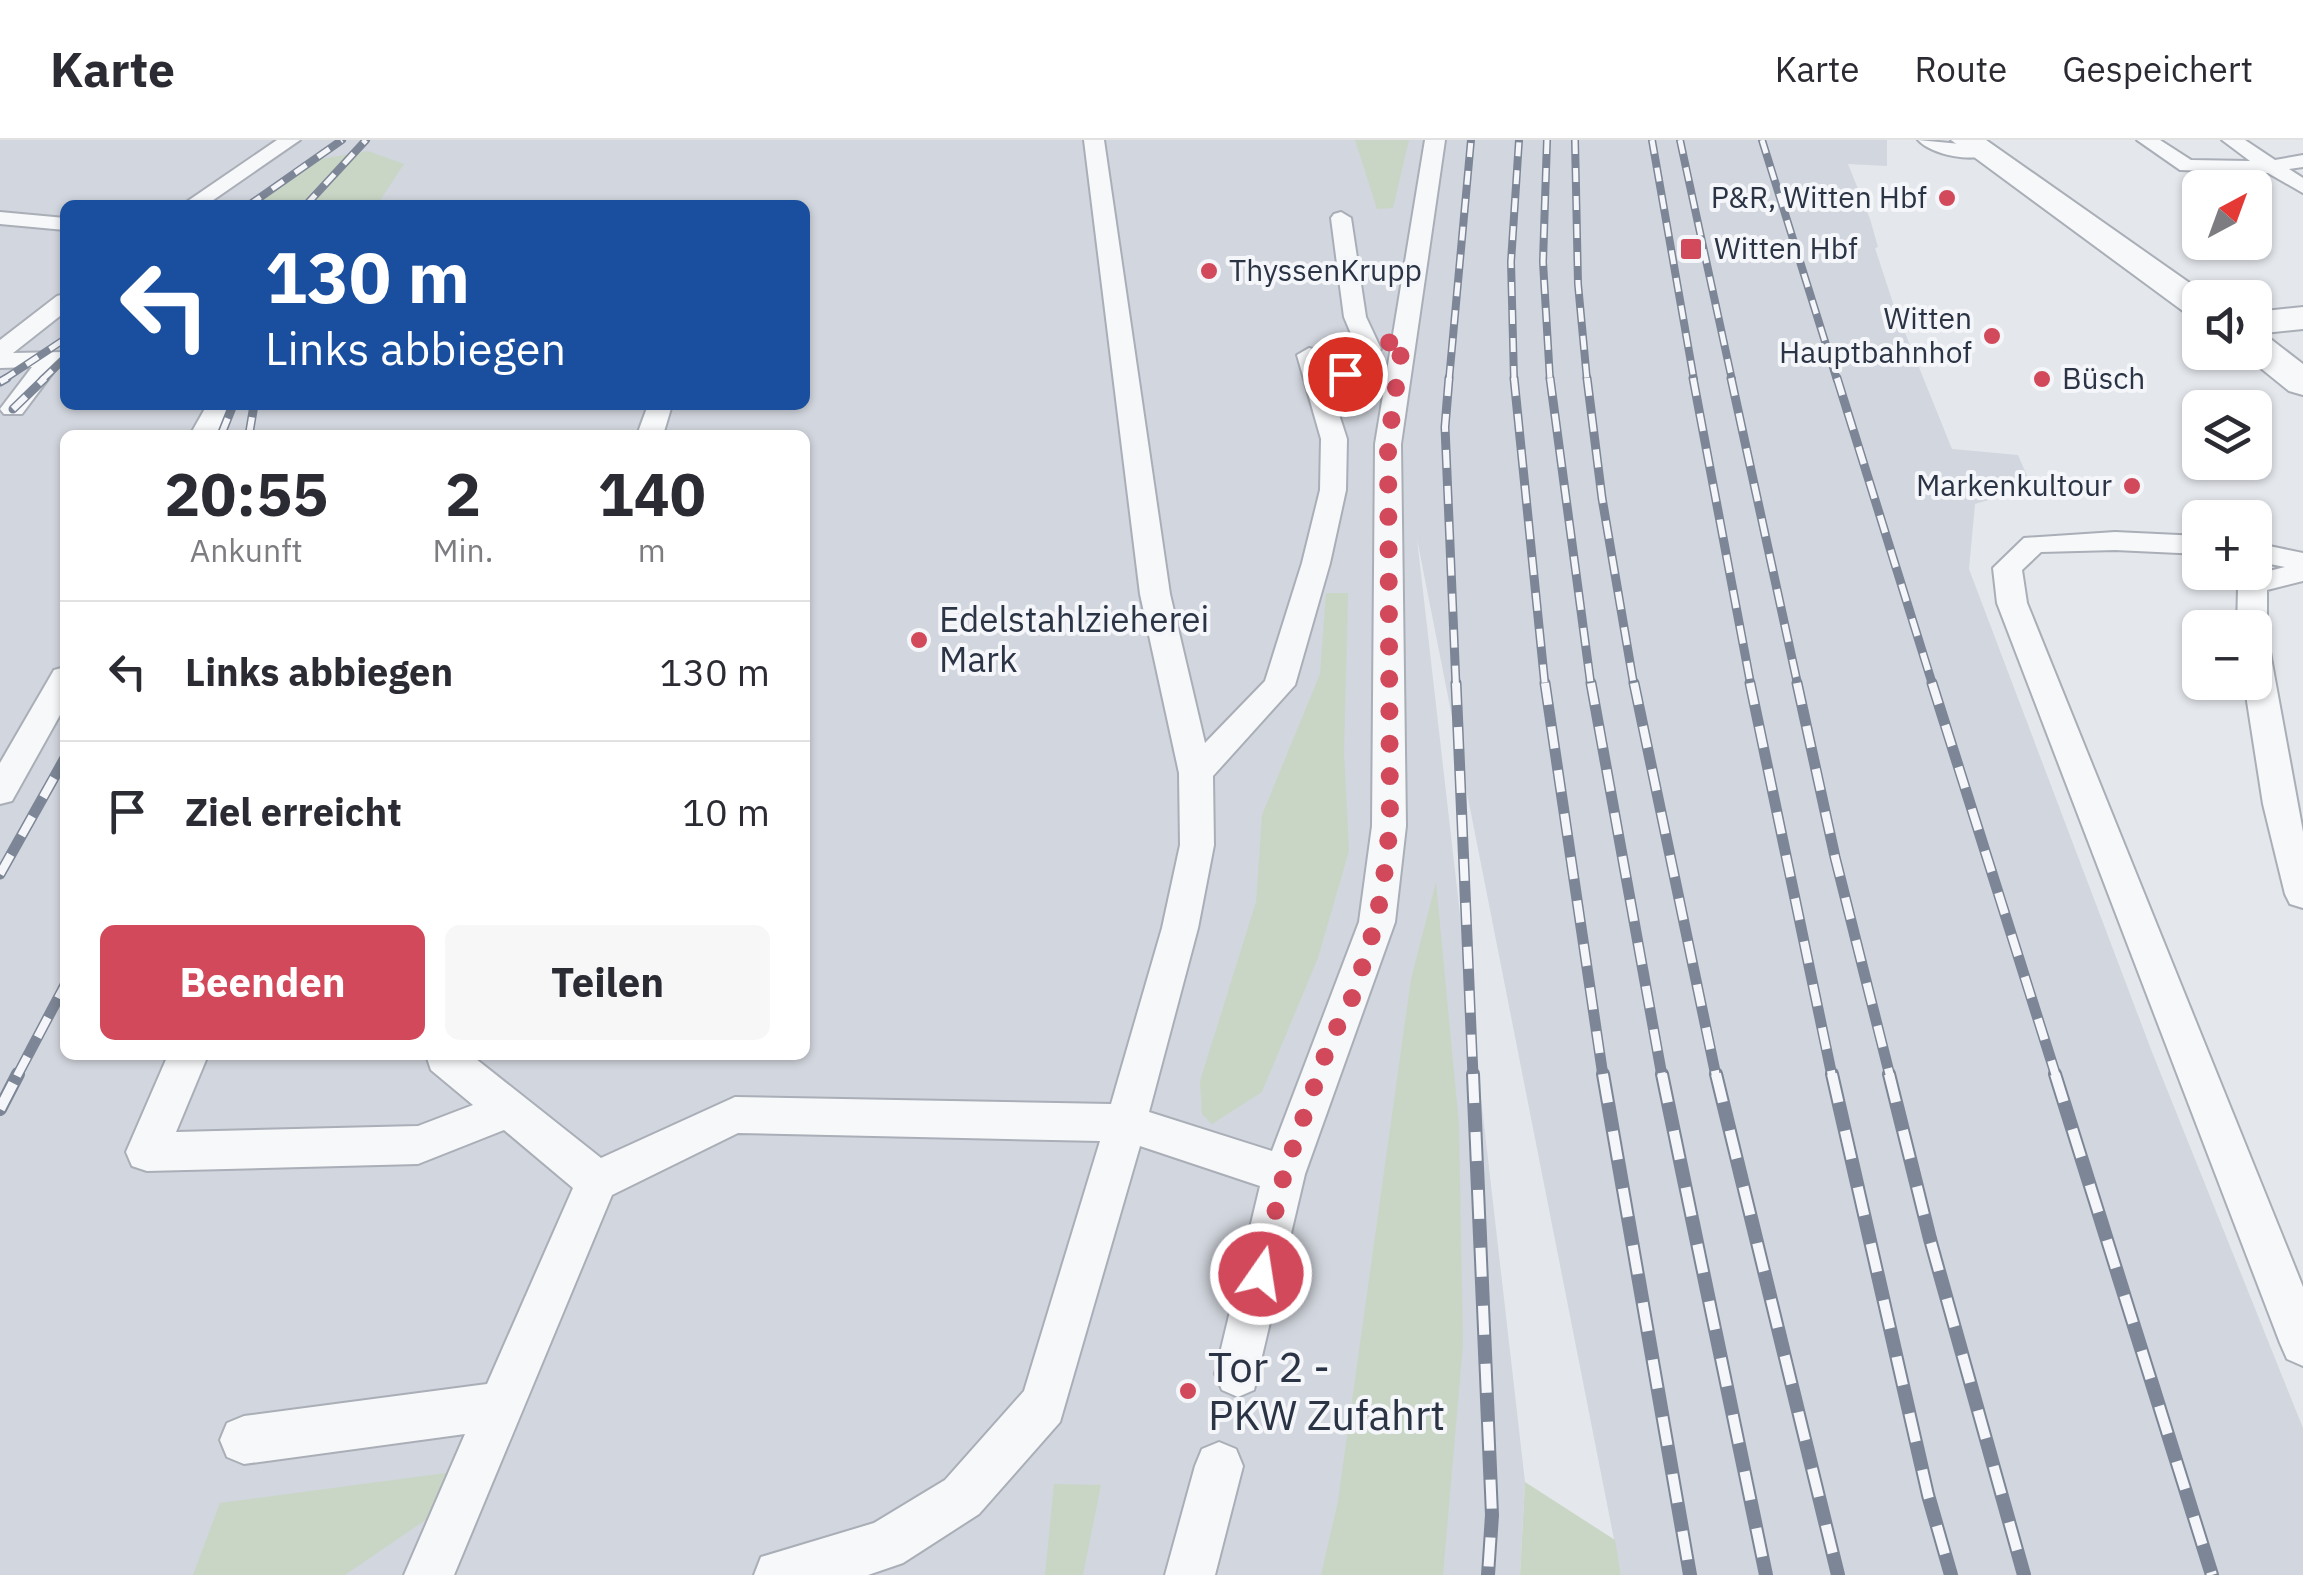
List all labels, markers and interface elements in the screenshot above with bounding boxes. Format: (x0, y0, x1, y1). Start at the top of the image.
text: Karte (50, 38, 175, 100)
text: Karte (1775, 46, 1859, 92)
text: Route (1914, 46, 2007, 92)
text: Gespeichert (2062, 46, 2253, 92)
north arrow (2182, 170, 2272, 260)
map controls (2182, 170, 2272, 700)
place label: P&R, Witten Hbf (1711, 177, 1927, 216)
marker: P&R, Witten Hbf (1936, 187, 1958, 209)
place label: Witten Hbf (1714, 228, 1858, 267)
text: 130 m (265, 231, 470, 322)
marker: Witten Hbf (1678, 236, 1704, 262)
icon: left (100, 240, 230, 370)
place label: ThyssenKrupp (1229, 250, 1422, 289)
marker: ThyssenKrupp (1198, 260, 1220, 282)
button: sound (2182, 280, 2272, 370)
place label: Witten Hauptbahnhof (1779, 298, 1972, 371)
text: Links abbiegen (265, 319, 566, 377)
marker: Witten Hauptbahnhof (1981, 325, 2003, 347)
pin (1303, 332, 1388, 417)
icon: arrive (1318, 347, 1373, 402)
place label: Büsch (2062, 358, 2145, 397)
marker: Büsch (2031, 368, 2053, 390)
button: layers (2182, 390, 2272, 480)
text: 20:55 (164, 454, 328, 533)
text: 2 (445, 454, 481, 533)
text: 140 (598, 454, 706, 533)
place label: Markenkultour (1916, 465, 2112, 504)
marker: Markenkultour (2121, 475, 2143, 497)
button: + (2182, 500, 2272, 590)
text: Ankunft (190, 529, 303, 571)
text: Min. (432, 529, 493, 571)
text: m (638, 529, 666, 571)
place label: Edelstahlzieherei Mark (939, 596, 1209, 682)
button: − (2182, 610, 2272, 700)
marker: Edelstahlzieherei Mark (908, 629, 930, 651)
icon: left (100, 644, 155, 699)
text: Links abbiegen (185, 647, 453, 696)
text: 130 m (659, 647, 770, 696)
icon: arrive (100, 784, 155, 839)
text: Ziel erreicht (185, 787, 402, 836)
text: 10 m (682, 787, 770, 836)
button: Beenden (100, 925, 425, 1040)
button: Teilen (445, 925, 770, 1040)
position arrow (1209, 1222, 1313, 1326)
place label: Tor 2 - PKW Zufahrt (1208, 1339, 1445, 1442)
marker: Tor 2 - PKW Zufahrt (1177, 1380, 1199, 1402)

